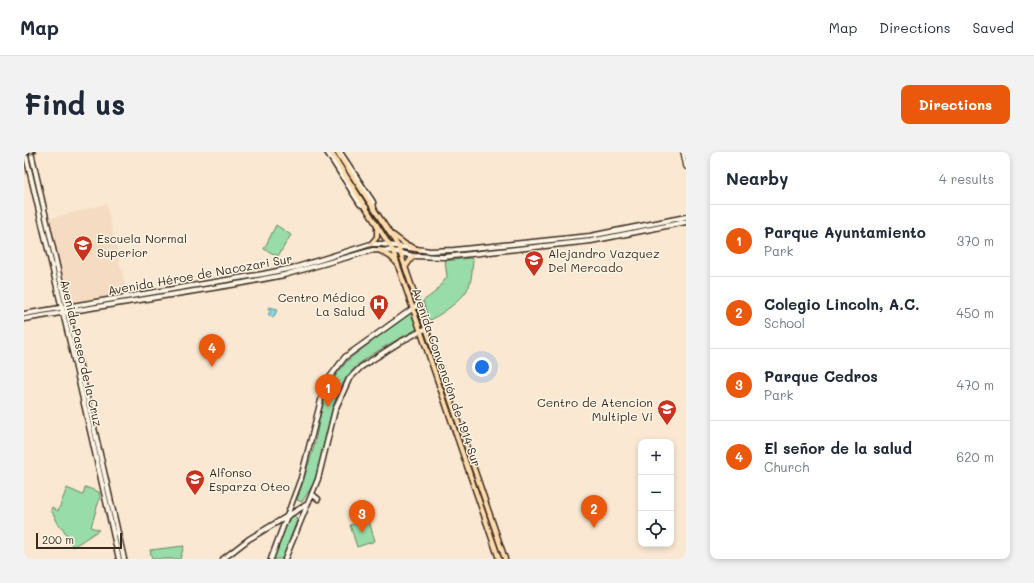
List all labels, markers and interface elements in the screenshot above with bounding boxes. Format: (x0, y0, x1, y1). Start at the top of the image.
text: Map (20, 15, 59, 40)
text: Map (829, 18, 857, 37)
text: Directions (879, 18, 950, 37)
text: Saved (972, 18, 1014, 37)
button: Directions (901, 85, 1010, 124)
text: Find us (24, 86, 125, 122)
text: Nearby (726, 167, 788, 189)
text: 4 results (939, 170, 994, 187)
text: Parque Ayuntamiento (764, 222, 926, 242)
place label: Escuela Normal Superior (97, 230, 187, 260)
text: 1 (736, 232, 742, 249)
text: 370 m (957, 232, 994, 249)
school or university icon: Escuela Normal Superior (72, 234, 94, 262)
text: Park (764, 242, 793, 259)
place label: Alejandro Vazquez Del Mercado (548, 245, 660, 275)
school or university icon: Alejandro Vazquez Del Mercado (523, 249, 545, 277)
street label: Avenida Héroe de Nacozari Sur (107, 250, 293, 298)
street label: Avenida Paseo de la Cruz (57, 278, 107, 428)
street label: Avenida Convención de 1914 Sur (409, 285, 485, 469)
place label: Centro Médico La Salud (278, 289, 365, 319)
hospital icon: Centro Médico La Salud (368, 293, 390, 321)
text: Colegio Lincoln, A.C. (764, 294, 920, 314)
text: 2 (735, 304, 743, 321)
text: 450 m (956, 304, 994, 321)
text: School (764, 314, 805, 331)
pin: 4 (199, 334, 225, 367)
your location (472, 357, 492, 377)
text: Parque Cedros (764, 366, 878, 386)
pin: 1 (315, 374, 341, 407)
text: 3 (735, 376, 743, 393)
text: 470 m (957, 376, 994, 393)
text: Park (764, 386, 793, 403)
place label: Centro de Atencion Multiple Vi (537, 394, 653, 424)
school or university icon: Centro de Atencion Multiple Vi (656, 398, 678, 426)
text: El señor de la salud (764, 438, 912, 458)
map controls (638, 439, 674, 547)
button: + (638, 439, 674, 475)
text: 4 (735, 448, 743, 465)
text: 620 m (956, 448, 994, 465)
text: Church (764, 458, 809, 475)
place label: Alfonso Esparza Oteo (209, 464, 290, 494)
school or university icon: Alfonso Esparza Oteo (184, 468, 206, 496)
button: − (638, 475, 674, 511)
pin: 2 (581, 495, 607, 528)
pin: 3 (349, 500, 375, 533)
button: locate (638, 511, 674, 547)
scale bar (36, 531, 122, 550)
text: 200 m (42, 532, 74, 547)

